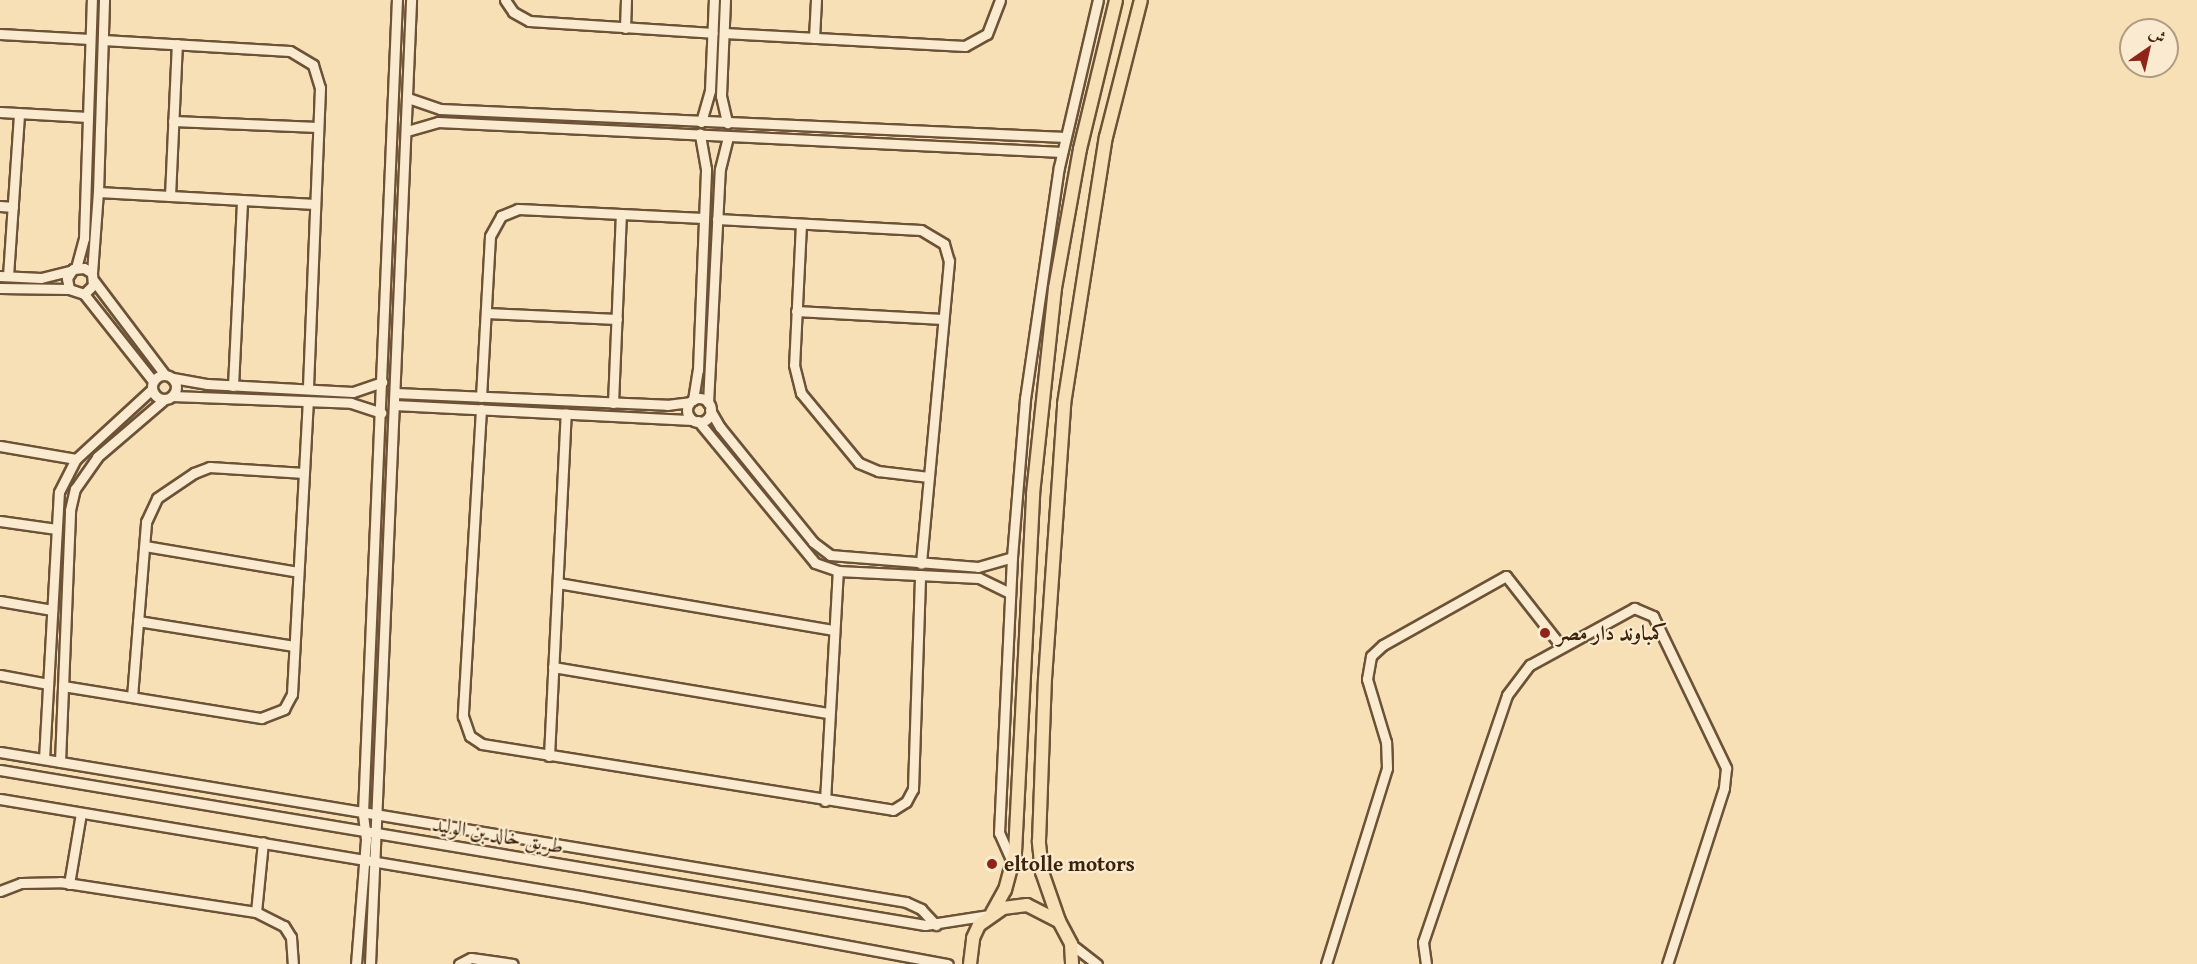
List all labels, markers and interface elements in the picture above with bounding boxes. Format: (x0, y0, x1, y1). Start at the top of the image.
north arrow (2119, 18, 2179, 78)
text: ش (2145, 20, 2171, 49)
place label: كمباوند دار مصر (1557, 620, 1667, 646)
marker: كمباوند دار مصر (1538, 626, 1552, 640)
street label: طريق خالد بن الوليد (430, 811, 566, 859)
place label: eltolle motors (1004, 851, 1135, 877)
marker: eltolle motors (985, 857, 999, 871)

